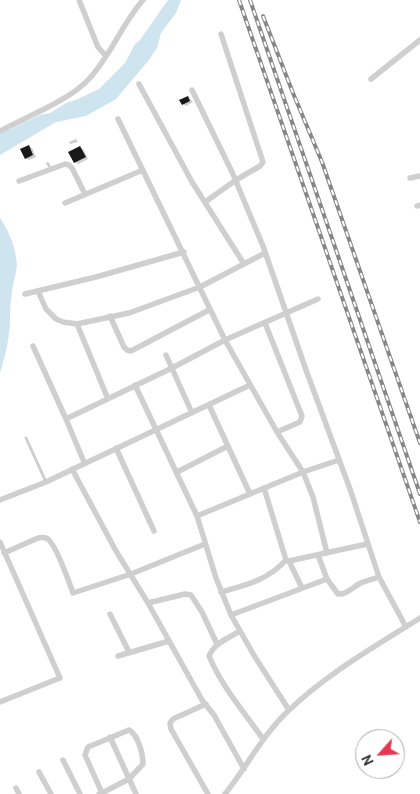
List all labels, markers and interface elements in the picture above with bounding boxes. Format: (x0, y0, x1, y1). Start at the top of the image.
north arrow (355, 729, 405, 779)
text: N (357, 752, 378, 769)

